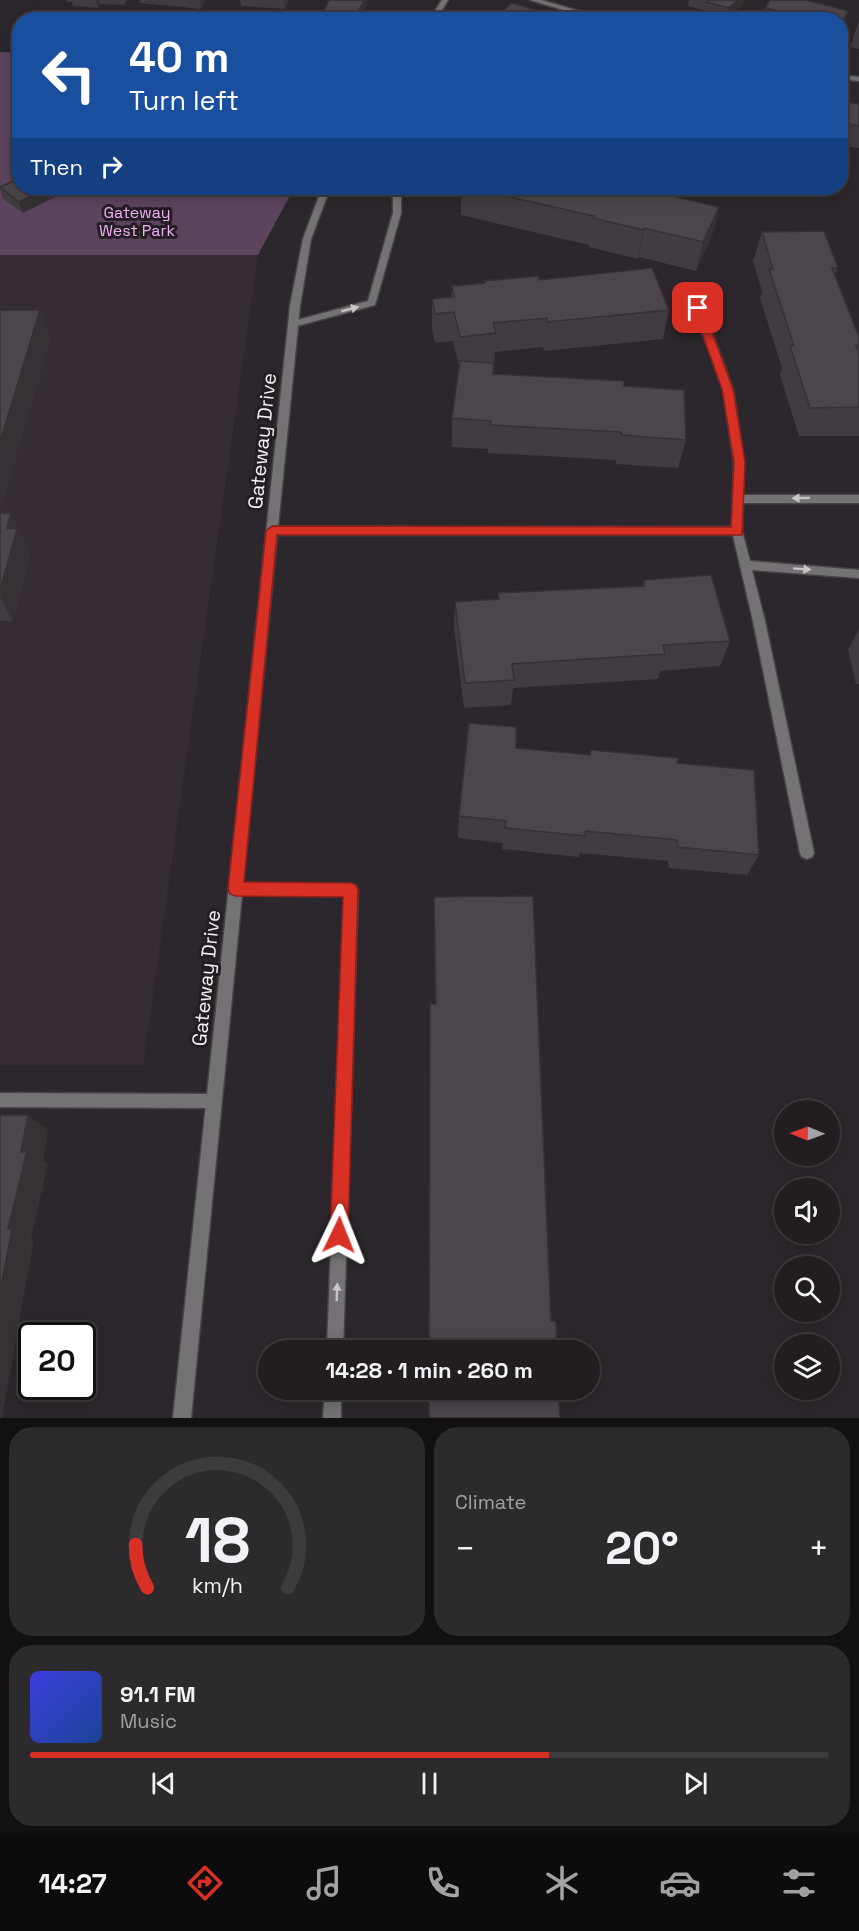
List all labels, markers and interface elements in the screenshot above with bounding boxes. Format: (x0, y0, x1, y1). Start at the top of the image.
text: 40 m (129, 31, 229, 84)
icon: left (30, 36, 108, 114)
text: Turn left (129, 83, 239, 118)
icon: right (95, 150, 128, 183)
text: Then (30, 153, 83, 181)
park label: Gateway West Park (99, 202, 176, 241)
pin (672, 282, 723, 333)
icon: arrive (681, 291, 714, 324)
one-way arrow (341, 303, 359, 313)
street label: Gateway Drive (242, 372, 282, 510)
one-way arrow (791, 493, 810, 503)
one-way arrow (793, 564, 812, 574)
street label: Gateway Drive (186, 909, 226, 1047)
north arrow (774, 1100, 840, 1166)
map controls (774, 1100, 840, 1400)
button: sound (774, 1178, 840, 1244)
position arrow (307, 1203, 371, 1267)
button: search (774, 1256, 840, 1322)
one-way arrow (332, 1282, 341, 1301)
speed limit sign: 20 (18, 1322, 96, 1400)
button: layers (774, 1334, 840, 1400)
text: 14:28 · 1 min · 260 m (325, 1356, 533, 1384)
text: Climate (455, 1489, 526, 1515)
text: 18 (184, 1501, 250, 1580)
text: 20° (605, 1520, 679, 1577)
text: − (455, 1528, 475, 1570)
text: + (809, 1528, 829, 1570)
text: km/h (191, 1573, 243, 1600)
text: 91.1 FM (120, 1680, 196, 1708)
text: Music (120, 1708, 177, 1734)
icon: previous (147, 1767, 180, 1800)
icon: pause (413, 1767, 446, 1800)
icon: next (679, 1767, 712, 1800)
icon: directions (184, 1862, 226, 1904)
icon: music (303, 1862, 345, 1904)
icon: phone (422, 1862, 464, 1904)
icon: climate (541, 1862, 583, 1904)
icon: car (659, 1862, 701, 1904)
icon: filters (778, 1862, 820, 1904)
text: 14:27 (38, 1866, 107, 1901)

